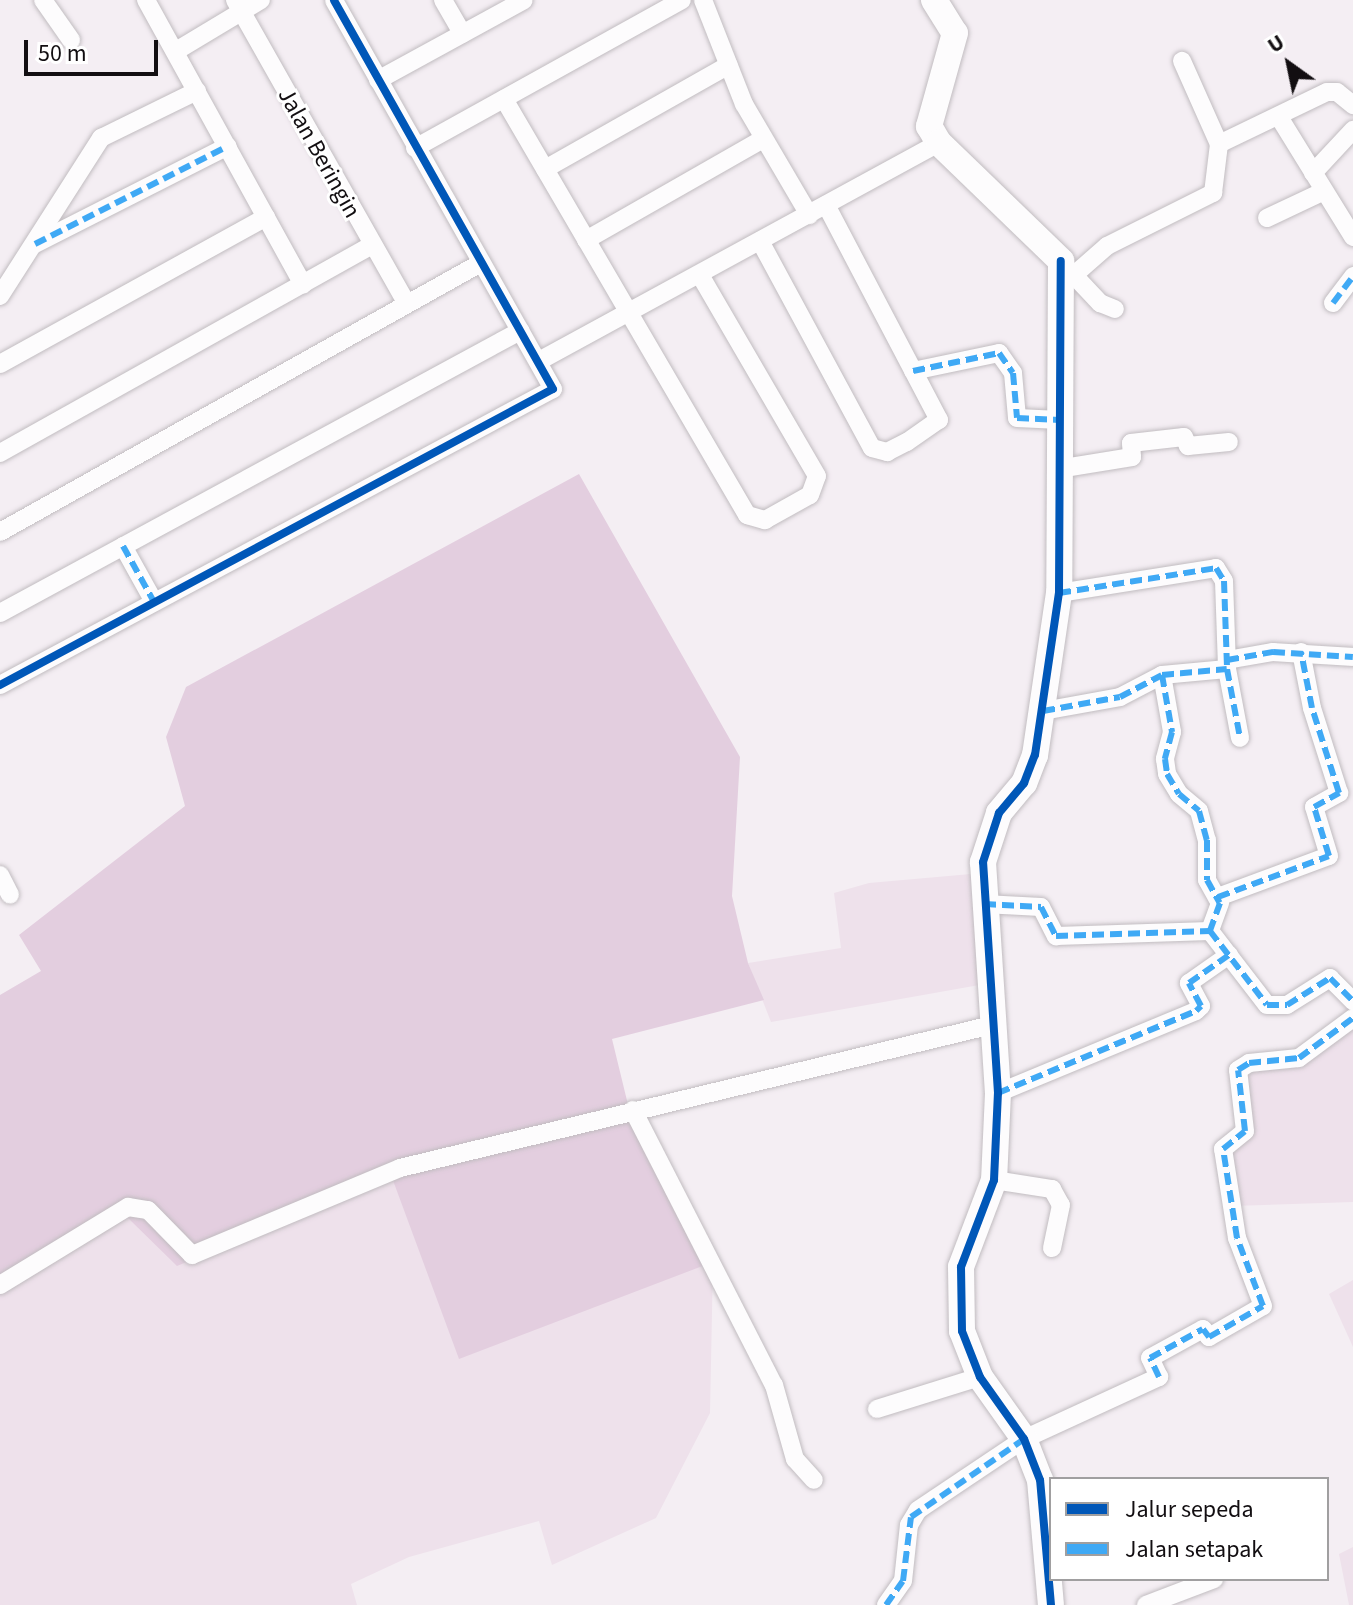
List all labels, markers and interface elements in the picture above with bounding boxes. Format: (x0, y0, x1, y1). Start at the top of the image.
scale bar (28, 24, 162, 74)
north arrow (1249, 24, 1329, 104)
text: U (1261, 26, 1291, 61)
text: 50 m (38, 36, 87, 71)
street label: Jalan Beringin (271, 83, 367, 223)
legend (1049, 1477, 1329, 1581)
text: Jalur sepeda (1125, 1492, 1254, 1527)
text: Jalan setapak (1125, 1532, 1263, 1567)

